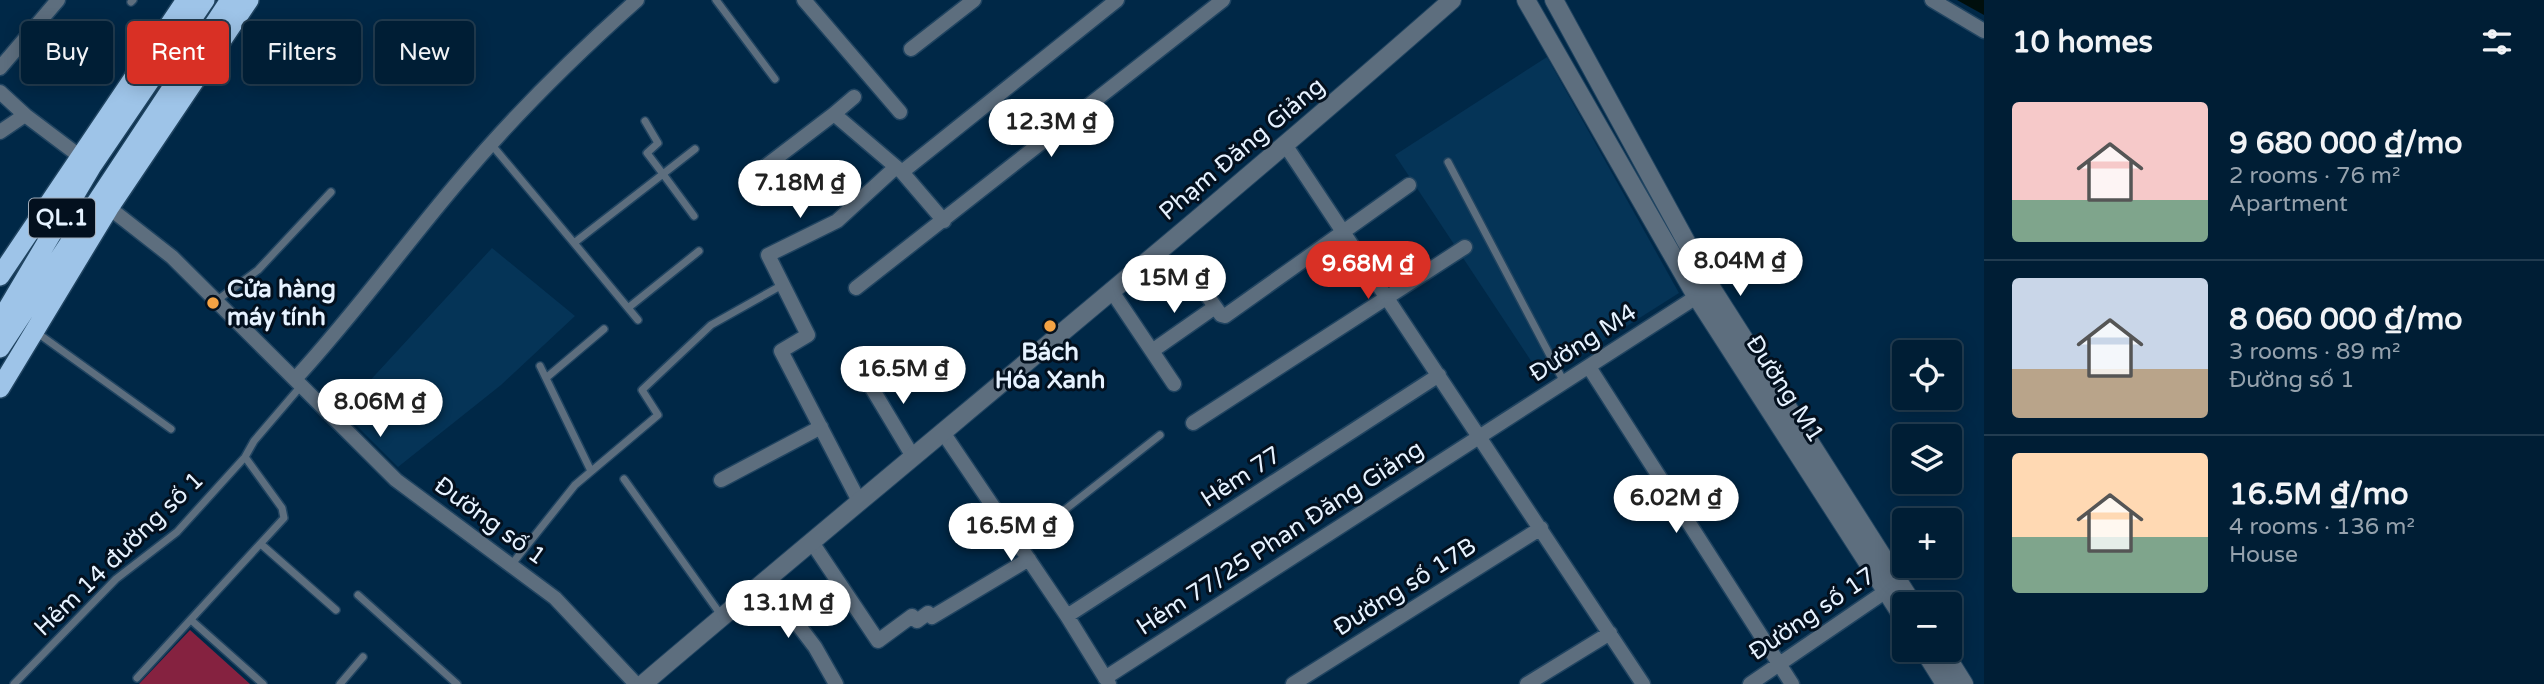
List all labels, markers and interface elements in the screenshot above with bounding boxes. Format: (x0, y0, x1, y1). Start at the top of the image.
chip: Buy (21, 21, 113, 84)
chip: Rent (127, 21, 229, 84)
chip: Filters (243, 21, 361, 84)
chip: New (375, 21, 474, 84)
icon: filters (2478, 23, 2516, 61)
text: 10 homes (2012, 24, 2153, 61)
street label: Phạm Đăng Giảng (1153, 71, 1331, 227)
pin: 12.3M ₫ (986, 100, 1116, 159)
text: 12.3M ₫ (1005, 108, 1097, 136)
text: 9 680 000 ₫/mo (2229, 125, 2463, 162)
icon: home (2068, 130, 2152, 214)
pin: 7.18M ₫ (735, 160, 865, 220)
text: 2 rooms · 76 m² (2229, 162, 2400, 190)
text: 7.18M ₫ (754, 169, 846, 197)
text: Apartment (2229, 190, 2348, 218)
road number: QL.1 (29, 198, 95, 238)
pin: 8.04M ₫ (1675, 238, 1805, 298)
pin: 9.68M ₫ (1303, 242, 1433, 301)
text: 8.04M ₫ (1694, 247, 1786, 275)
text: 9.68M ₫ (1322, 250, 1414, 278)
pin: 15M ₫ (1125, 256, 1223, 315)
text: 15M ₫ (1138, 264, 1210, 292)
place label: Cửa hàng máy tính (227, 275, 336, 332)
marker: Cửa hàng máy tính (205, 295, 221, 311)
street label: Đường M4 (1524, 298, 1642, 388)
text: 8 060 000 ₫/mo (2229, 301, 2463, 338)
icon: home (2068, 306, 2152, 390)
marker: Bách Hóa Xanh (1042, 318, 1058, 334)
street label: Đường M1 (1740, 330, 1830, 448)
place label: Bách Hóa Xanh (995, 338, 1105, 395)
text: 3 rooms · 89 m² (2229, 338, 2400, 366)
map controls (1892, 340, 1962, 662)
button: locate (1892, 340, 1962, 410)
pin: 16.5M ₫ (838, 346, 968, 406)
text: 16.5M ₫ (857, 355, 949, 383)
text: Đường số 1 (2229, 366, 2354, 394)
pin: 8.06M ₫ (315, 380, 445, 439)
text: 8.06M ₫ (334, 388, 426, 416)
button: layers (1892, 424, 1962, 494)
street label: Hẻm 77/25 Phan Đăng Giảng (1131, 434, 1429, 642)
street label: Hẻm 77 (1195, 440, 1287, 514)
street label: Hẻm 14 đường số 1 (28, 466, 210, 642)
street label: Đường số 1 (429, 471, 551, 571)
pin: 6.02M ₫ (1611, 476, 1741, 535)
text: 16.5M ₫/mo (2229, 476, 2408, 513)
icon: home (2068, 481, 2152, 565)
text: 6.02M ₫ (1630, 484, 1722, 512)
pin: 16.5M ₫ (946, 504, 1076, 563)
button: + (1892, 508, 1962, 578)
text: 16.5M ₫ (965, 512, 1057, 540)
text: 4 rooms · 136 m² (2229, 513, 2415, 541)
street label: Đường số 17B (1328, 532, 1482, 642)
text: House (2229, 541, 2298, 569)
street label: Đường số 17 (1743, 561, 1881, 667)
pin: 13.1M ₫ (723, 580, 853, 640)
text: 13.1M ₫ (742, 589, 834, 617)
button: − (1892, 592, 1962, 662)

